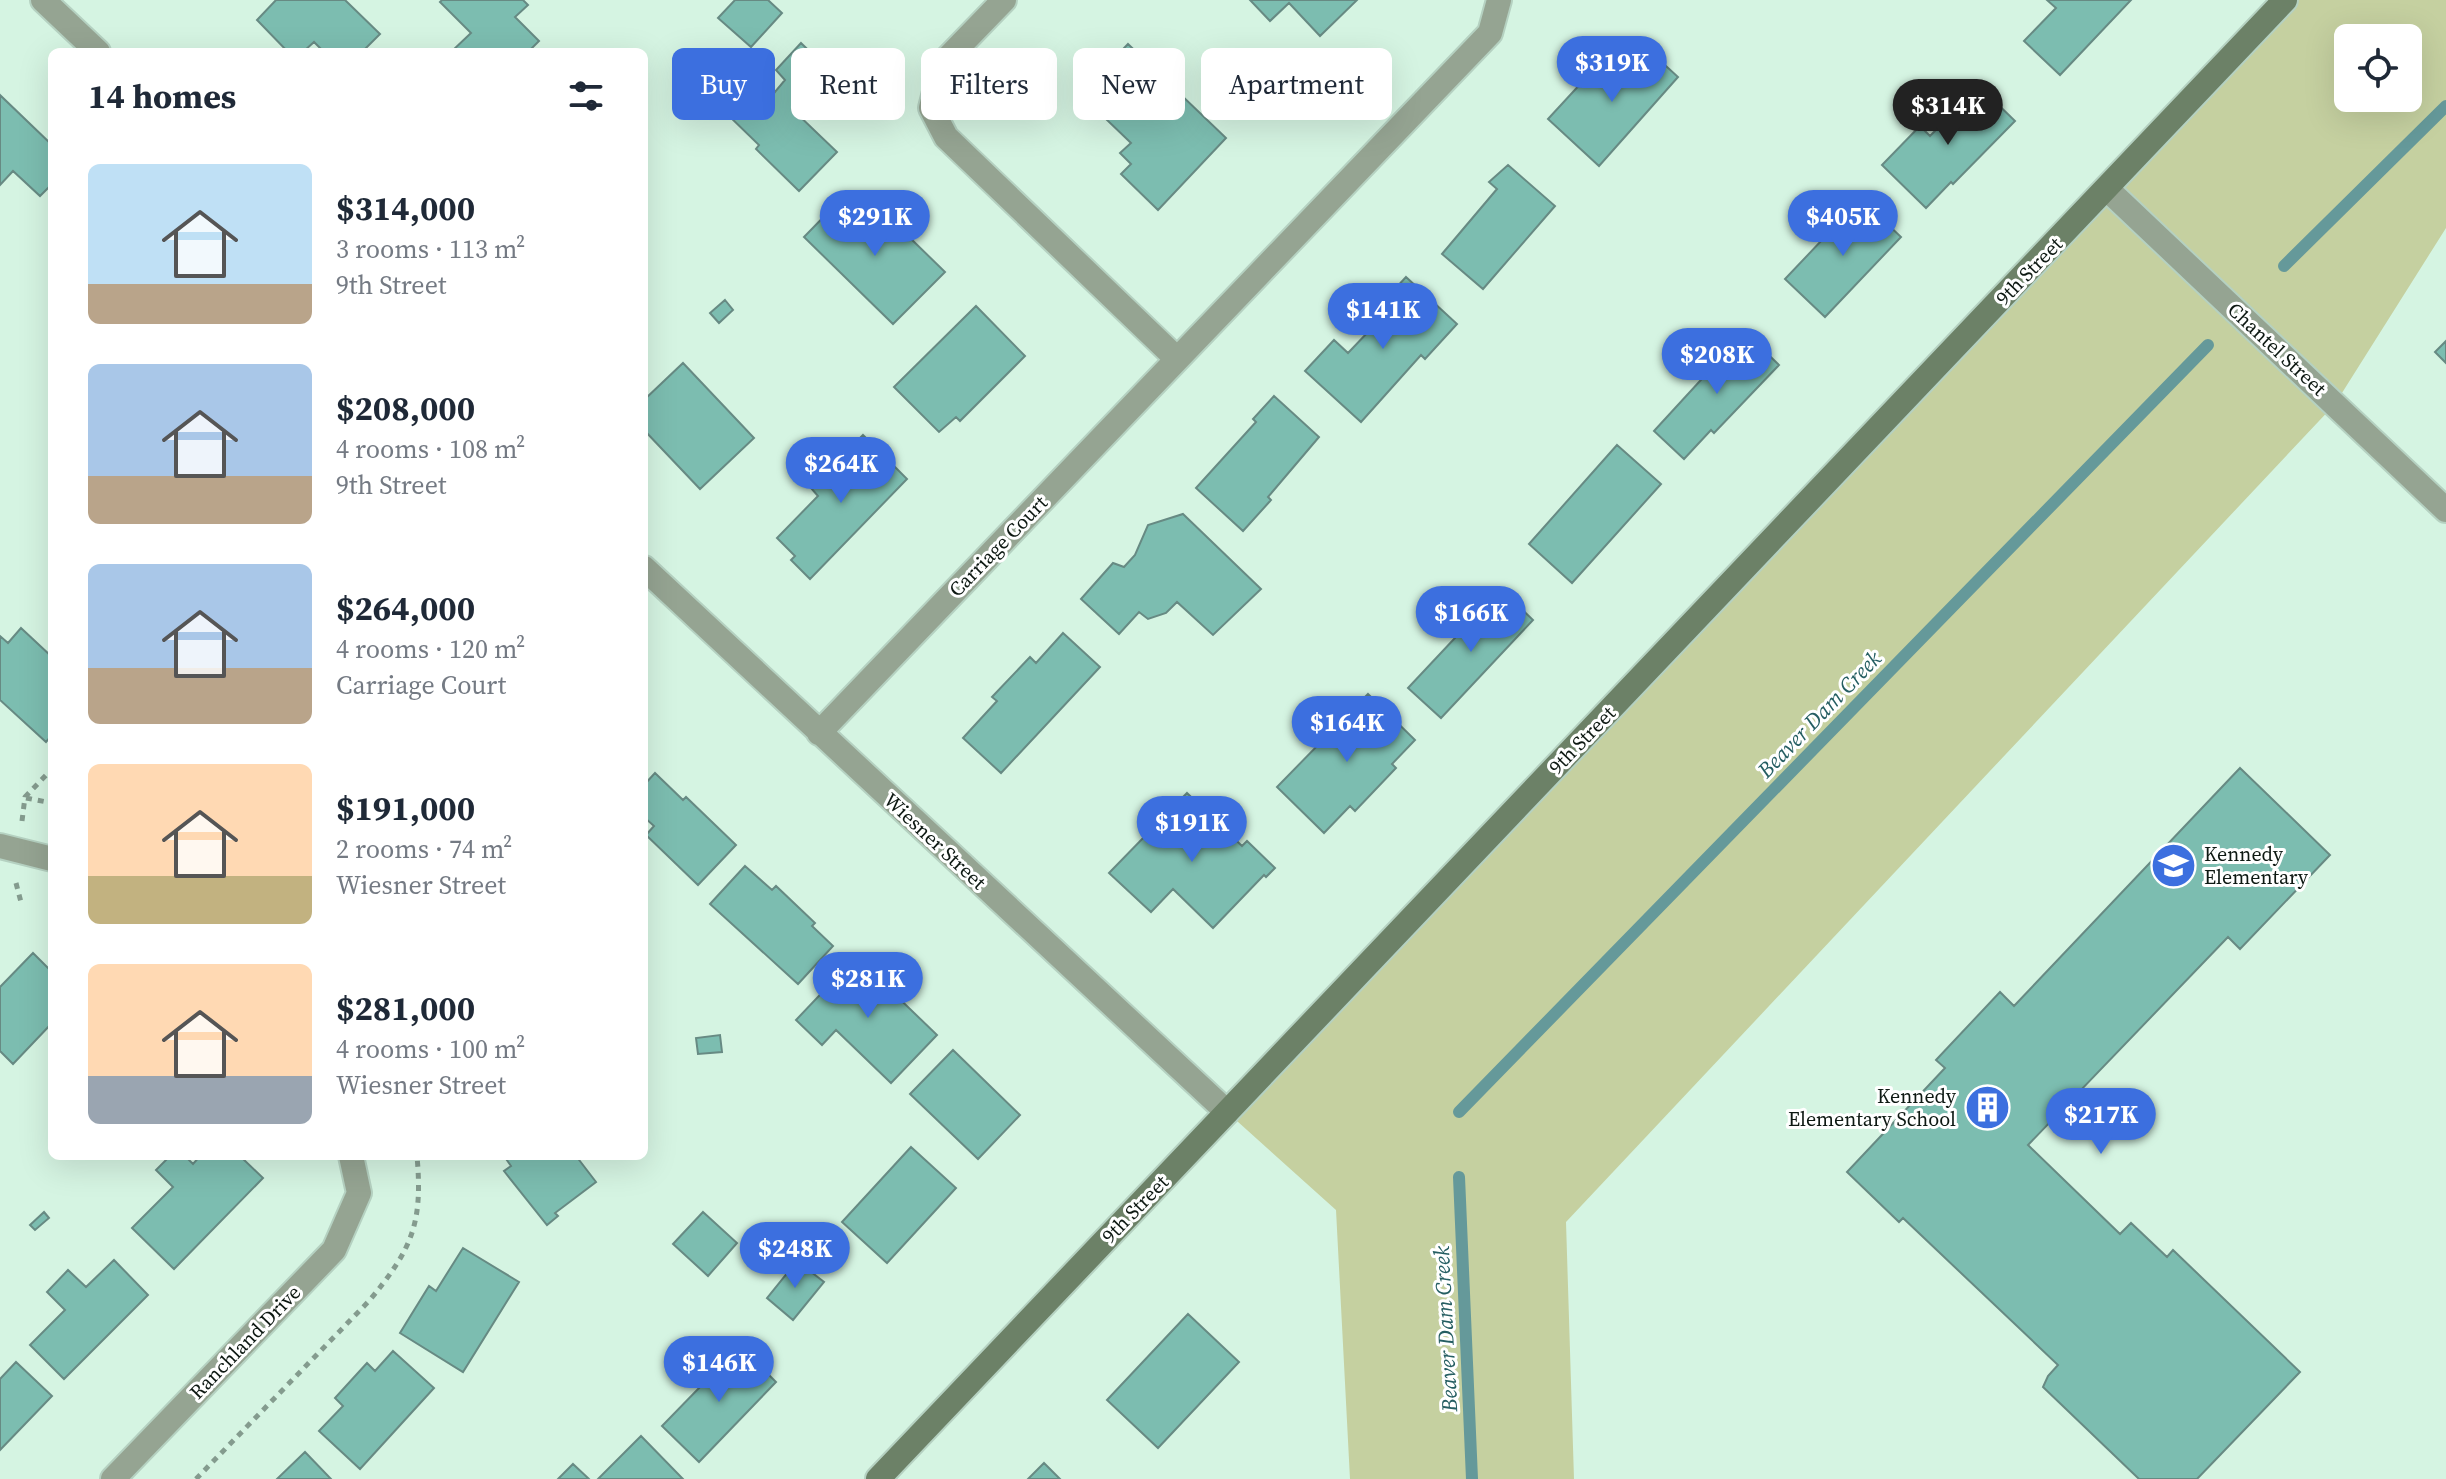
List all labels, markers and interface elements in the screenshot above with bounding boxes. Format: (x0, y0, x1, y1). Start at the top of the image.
map controls (2334, 24, 2422, 112)
button: locate (2334, 24, 2422, 112)
pin: $319K (1556, 36, 1668, 104)
text: $319K (1575, 44, 1649, 80)
chip: Buy (672, 48, 775, 120)
chip: Rent (791, 48, 905, 120)
chip: Filters (921, 48, 1057, 120)
chip: New (1073, 48, 1185, 120)
chip: Apartment (1201, 48, 1392, 120)
text: 14 homes (88, 73, 236, 119)
icon: filters (564, 74, 608, 118)
pin: $314K (1892, 79, 2004, 147)
text: $314K (1911, 87, 1985, 123)
text: $314,000 (336, 185, 475, 231)
pin: $291K (819, 190, 931, 258)
pin: $405K (1787, 190, 1899, 258)
icon: home (152, 196, 248, 292)
text: $291K (838, 198, 912, 234)
text: $405K (1806, 198, 1880, 234)
street label: 9th Street (1989, 230, 2069, 311)
text: 3 rooms · 113 m² (336, 231, 525, 267)
text: 9th Street (336, 267, 446, 303)
pin: $141K (1327, 283, 1439, 351)
text: $141K (1346, 291, 1420, 327)
street label: Chantel Street (2222, 296, 2333, 402)
pin: $208K (1661, 328, 1773, 396)
text: $208K (1680, 336, 1754, 372)
text: $208,000 (336, 385, 475, 431)
icon: home (152, 396, 248, 492)
text: 4 rooms · 108 m² (336, 431, 525, 467)
pin: $264K (785, 437, 897, 505)
text: $264K (804, 445, 878, 481)
text: 9th Street (336, 467, 446, 503)
street label: Carriage Court (942, 489, 1054, 603)
text: $264,000 (336, 585, 475, 631)
pin: $166K (1415, 586, 1527, 654)
text: $166K (1434, 594, 1508, 630)
icon: home (152, 596, 248, 692)
text: 4 rooms · 120 m² (336, 631, 525, 667)
water label: Beaver Dam Creek (1750, 643, 1888, 785)
text: Carriage Court (336, 667, 506, 703)
pin: $164K (1291, 696, 1403, 764)
street label: 9th Street (1542, 699, 1622, 780)
text: $164K (1310, 704, 1384, 740)
text: $191,000 (336, 785, 475, 831)
street label: Wiesner Street (878, 786, 993, 896)
icon: home (152, 796, 248, 892)
pin: $191K (1136, 796, 1248, 864)
text: $191K (1155, 804, 1229, 840)
text: 2 rooms · 74 m² (336, 831, 512, 867)
place label: Kennedy Elementary (2204, 840, 2309, 891)
school or university icon: Kennedy Elementary (2149, 842, 2197, 890)
text: Wiesner Street (336, 867, 506, 903)
pin: $281K (812, 952, 924, 1020)
text: $281K (831, 960, 905, 996)
text: $281,000 (336, 985, 475, 1031)
icon: home (152, 996, 248, 1092)
text: 4 rooms · 100 m² (336, 1031, 525, 1067)
text: Wiesner Street (336, 1067, 506, 1103)
place label: Kennedy Elementary School (1788, 1082, 1957, 1133)
building icon: Kennedy Elementary School (1963, 1083, 2011, 1131)
pin: $217K (2045, 1088, 2157, 1156)
text: $217K (2064, 1096, 2138, 1132)
street label: 9th Street (1095, 1168, 1175, 1249)
pin: $248K (739, 1222, 851, 1290)
text: $248K (758, 1230, 832, 1266)
water label: Beaver Dam Creek (1426, 1245, 1464, 1414)
street label: Ranchland Drive (183, 1279, 307, 1405)
pin: $146K (663, 1336, 775, 1404)
text: $146K (682, 1344, 756, 1380)

